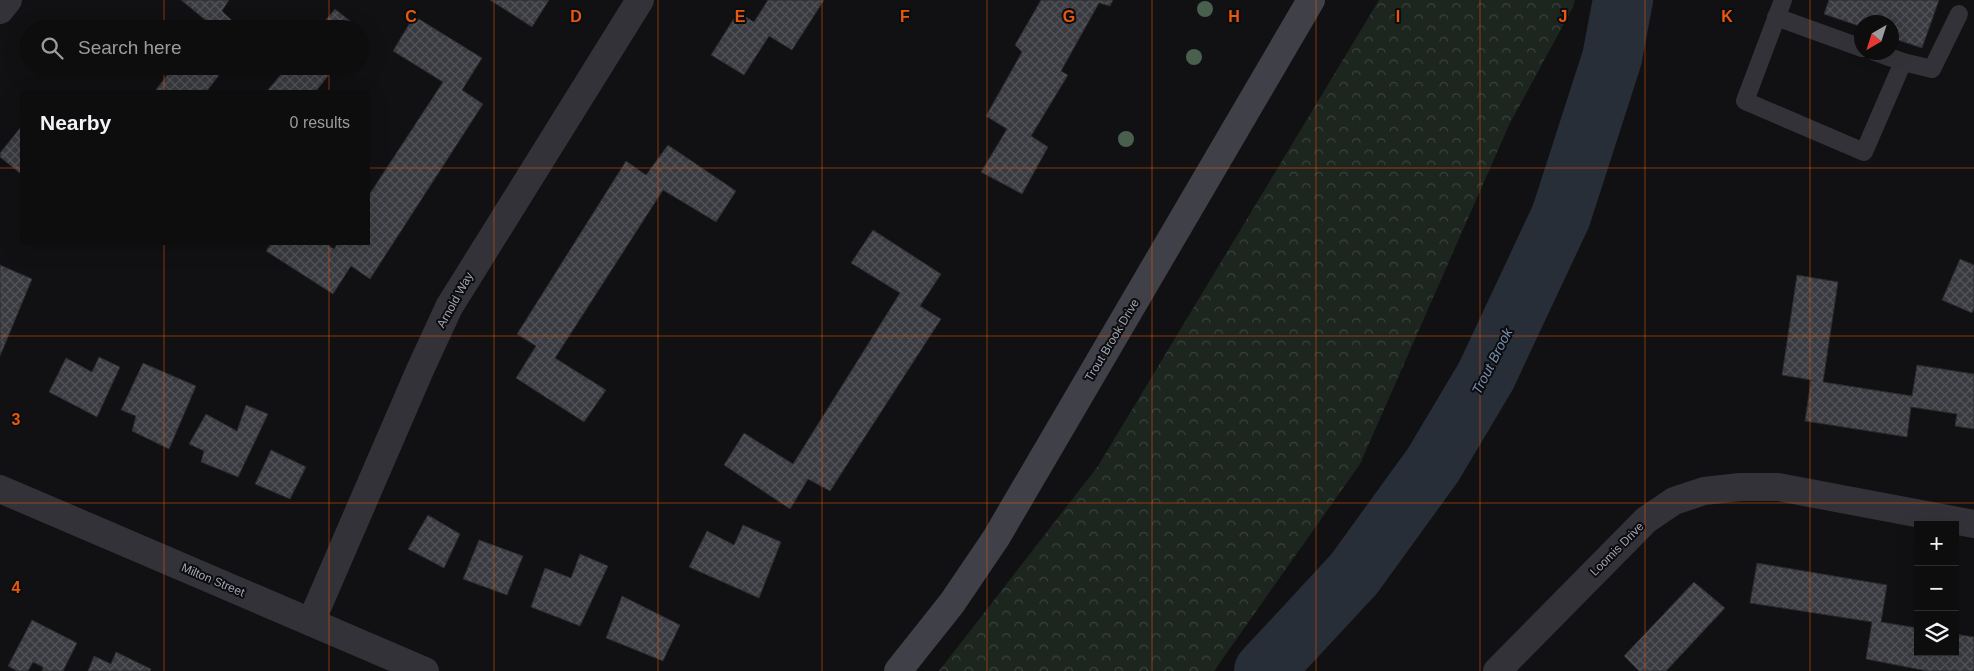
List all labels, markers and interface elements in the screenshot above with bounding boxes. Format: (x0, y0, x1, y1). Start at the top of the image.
text: C (405, 8, 417, 25)
text: D (570, 8, 582, 25)
text: E (735, 8, 746, 25)
text: F (900, 8, 910, 25)
text: G (1063, 8, 1075, 25)
text: H (1228, 8, 1240, 25)
text: I (1396, 8, 1400, 25)
text: J (1559, 8, 1567, 25)
text: K (1721, 8, 1733, 25)
north arrow (1854, 15, 1899, 60)
search box (20, 20, 370, 75)
icon: search (38, 34, 66, 62)
text: Search here (78, 37, 182, 58)
text: Nearby (40, 111, 111, 134)
text: 0 results (290, 114, 350, 131)
street label: Arnold Way (434, 270, 476, 330)
street label: Trout Brook Drive (1082, 296, 1142, 384)
water label: Trout Brook (1469, 324, 1516, 397)
text: 3 (12, 411, 21, 428)
street label: Loomis Drive (1587, 519, 1647, 579)
map controls (1914, 521, 1959, 656)
button: + (1914, 521, 1959, 566)
street label: Milton Street (179, 560, 247, 600)
button: − (1914, 566, 1959, 611)
text: 4 (12, 579, 21, 596)
button: layers (1914, 611, 1959, 656)

